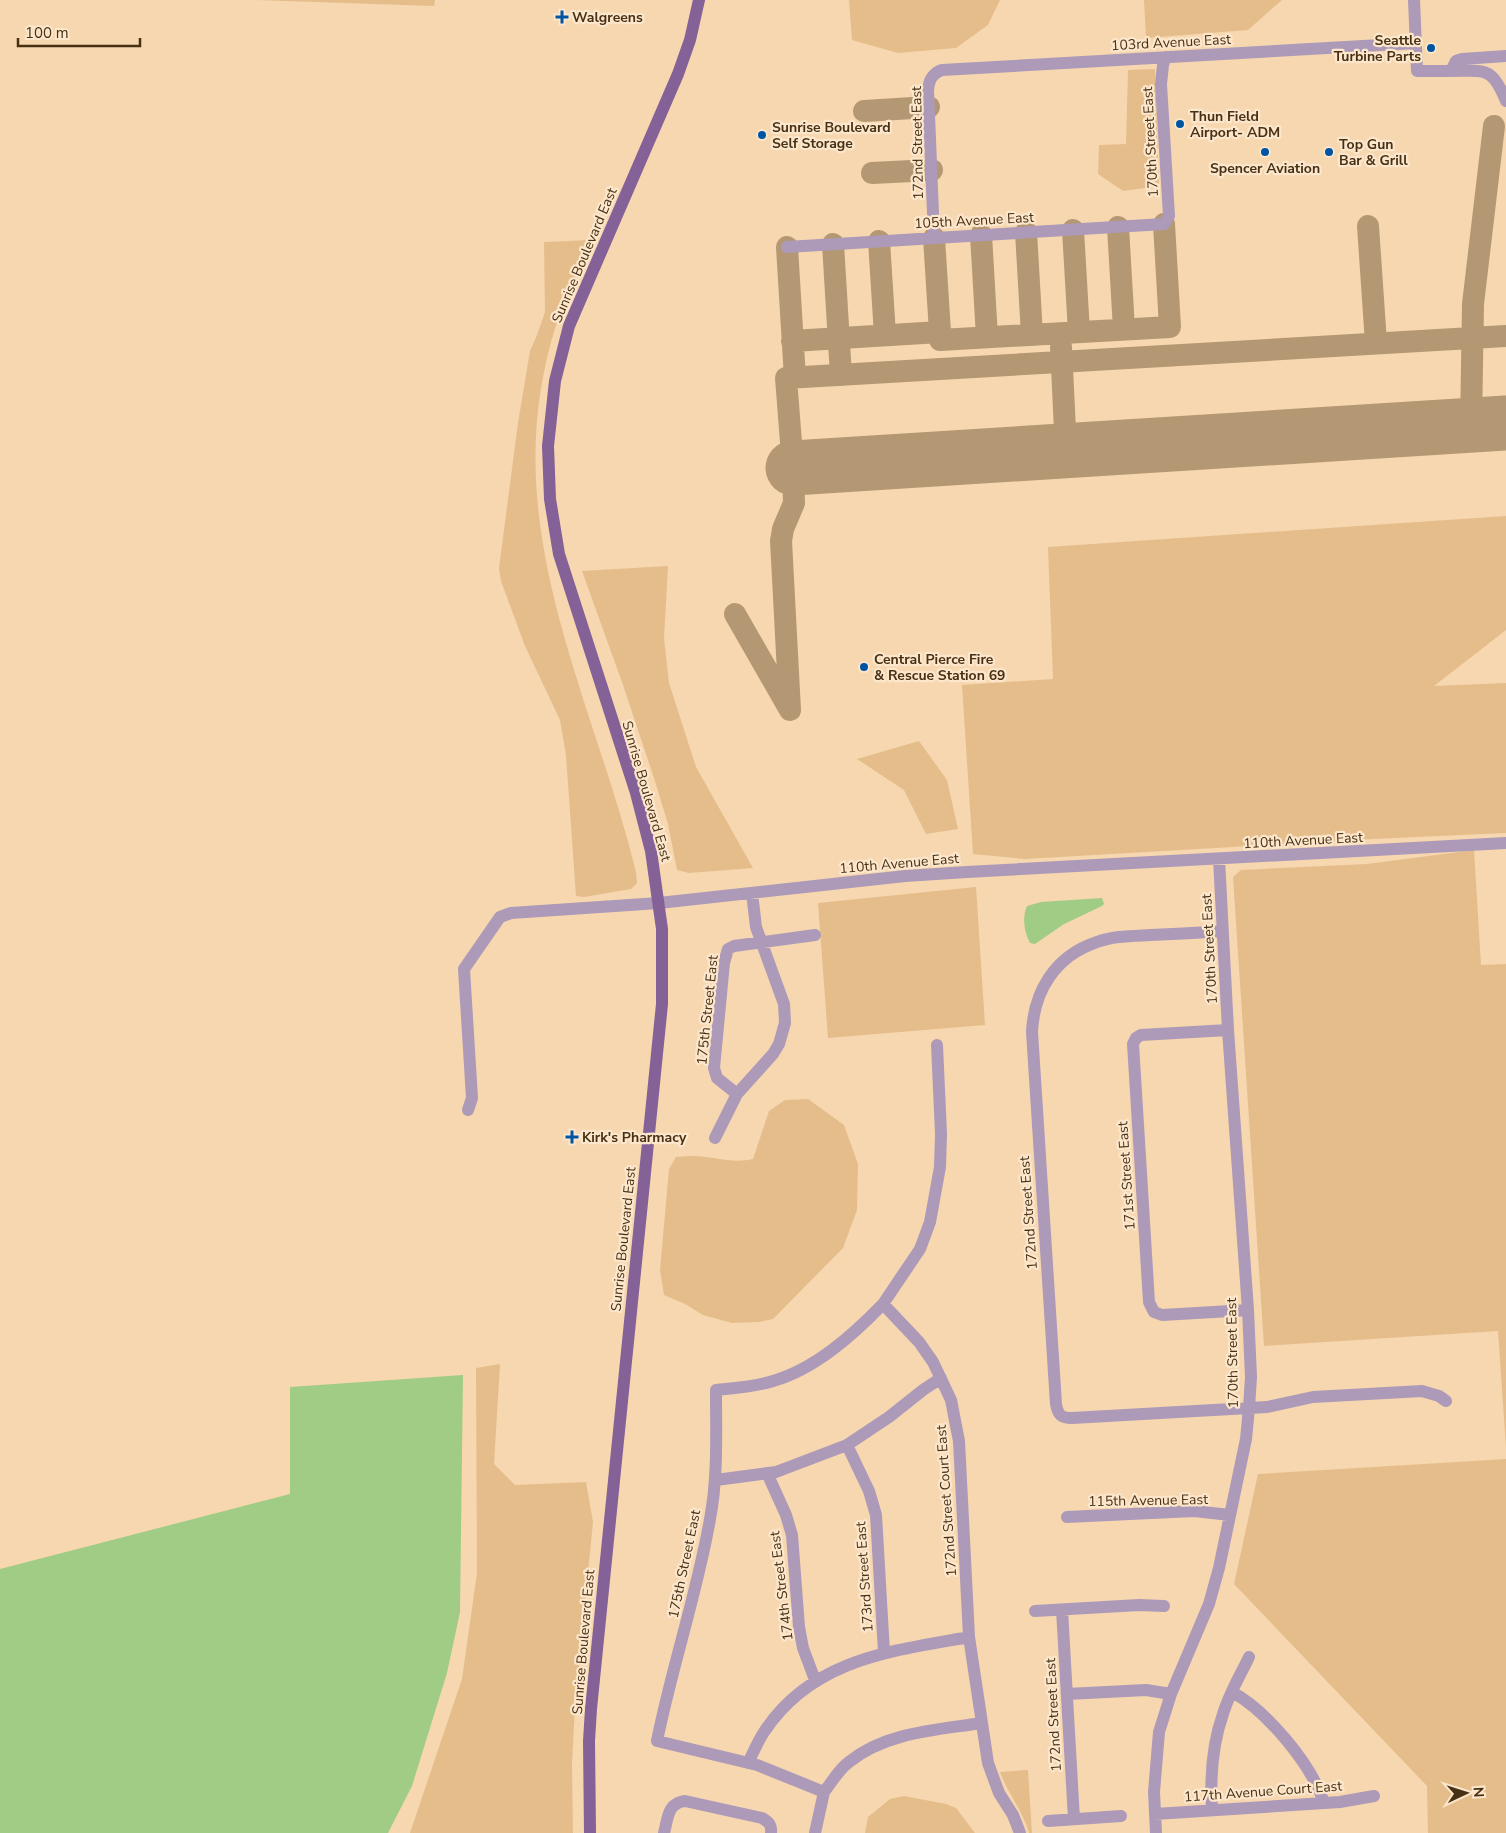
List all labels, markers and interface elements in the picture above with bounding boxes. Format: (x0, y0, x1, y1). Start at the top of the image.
place label: Walgreens (572, 8, 643, 27)
marker: Walgreens (556, 11, 568, 23)
scale bar (18, 15, 140, 47)
text: 100 m (25, 23, 69, 43)
street label: 103rd Avenue East (1111, 30, 1232, 55)
place label: Seattle Turbine Parts (1334, 31, 1421, 66)
marker: Seattle Turbine Parts (1425, 42, 1437, 54)
street label: 172nd Street East (907, 86, 928, 200)
street label: 170th Street East (1138, 86, 1163, 198)
place label: Thun Field Airport- ADM (1190, 107, 1280, 142)
place label: Sunrise Boulevard Self Storage (772, 118, 891, 153)
marker: Thun Field Airport- ADM (1174, 118, 1186, 130)
marker: Sunrise Boulevard Self Storage (756, 129, 768, 141)
place label: Top Gun Bar & Grill (1339, 135, 1408, 170)
marker: Spencer Aviation (1259, 146, 1271, 158)
marker: Top Gun Bar & Grill (1323, 146, 1335, 158)
place label: Spencer Aviation (1210, 159, 1320, 178)
street label: Sunrise Boulevard East (547, 185, 622, 326)
street label: 105th Avenue East (914, 208, 1035, 233)
place label: Central Pierce Fire & Rescue Station 69 (874, 650, 1005, 685)
marker: Central Pierce Fire & Rescue Station 69 (858, 661, 870, 673)
street label: Sunrise Boulevard East (617, 719, 676, 864)
street label: 110th Avenue East (1243, 828, 1364, 853)
street label: 110th Avenue East (838, 849, 960, 878)
street label: 170th Street East (1197, 893, 1222, 1005)
street label: 175th Street East (692, 954, 723, 1066)
street label: 171st Street East (1113, 1121, 1140, 1231)
place label: Kirk's Pharmacy (582, 1128, 687, 1147)
marker: Kirk's Pharmacy (566, 1131, 578, 1143)
street label: 172nd Street East (1015, 1155, 1042, 1270)
street label: Sunrise Boulevard East (606, 1166, 641, 1312)
street label: 170th Street East (1222, 1297, 1243, 1408)
street label: 172nd Street Court East (932, 1424, 961, 1578)
street label: 115th Avenue East (1088, 1490, 1208, 1511)
street label: 175th Street East (664, 1508, 705, 1620)
street label: 173rd Street East (851, 1521, 878, 1633)
street label: 174th Street East (765, 1530, 798, 1642)
street label: Sunrise Boulevard East (568, 1569, 599, 1715)
street label: 172nd Street East (1041, 1658, 1066, 1772)
north arrow (1441, 1768, 1491, 1818)
street label: 117th Avenue Court East (1183, 1776, 1343, 1807)
text: N (1469, 1786, 1488, 1798)

